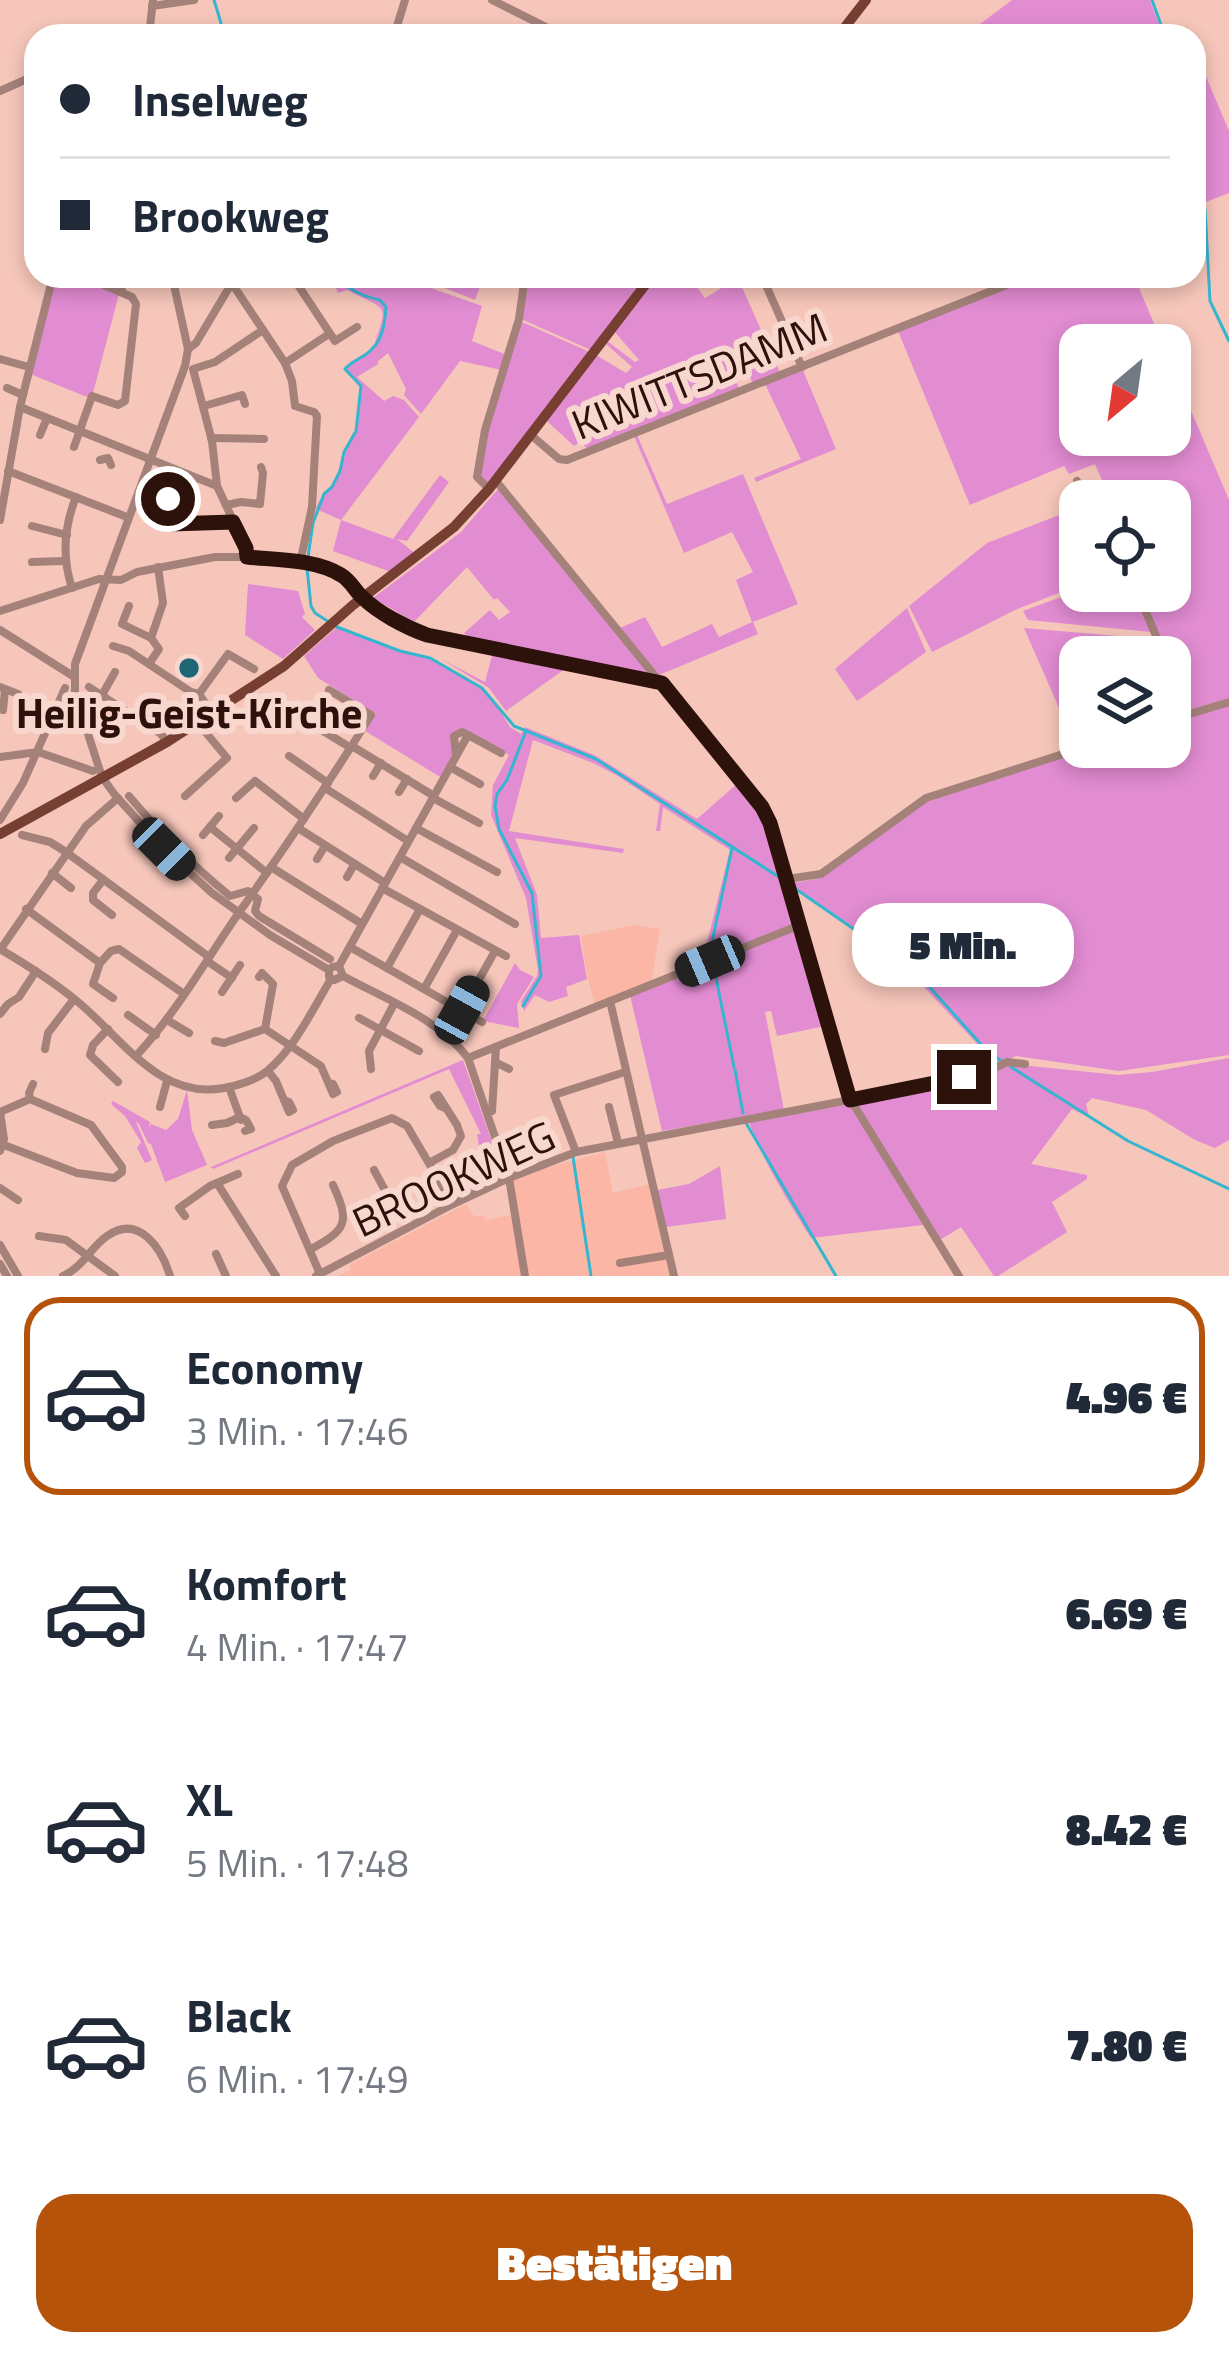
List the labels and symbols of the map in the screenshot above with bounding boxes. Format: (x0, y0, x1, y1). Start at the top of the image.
street label: KIWITTSDAMM (561, 295, 837, 455)
north arrow (1059, 324, 1191, 456)
route start (141, 472, 195, 526)
marker: Heilig-Geist-Kirche (176, 655, 202, 681)
place label: Heilig-Geist-Kirche (16, 680, 362, 744)
car (126, 811, 202, 887)
callout: 5 Min. (853, 903, 1075, 987)
car (670, 930, 750, 992)
car (429, 970, 495, 1050)
route end (937, 1050, 991, 1104)
street label: BROOKWEG (341, 1103, 565, 1253)

